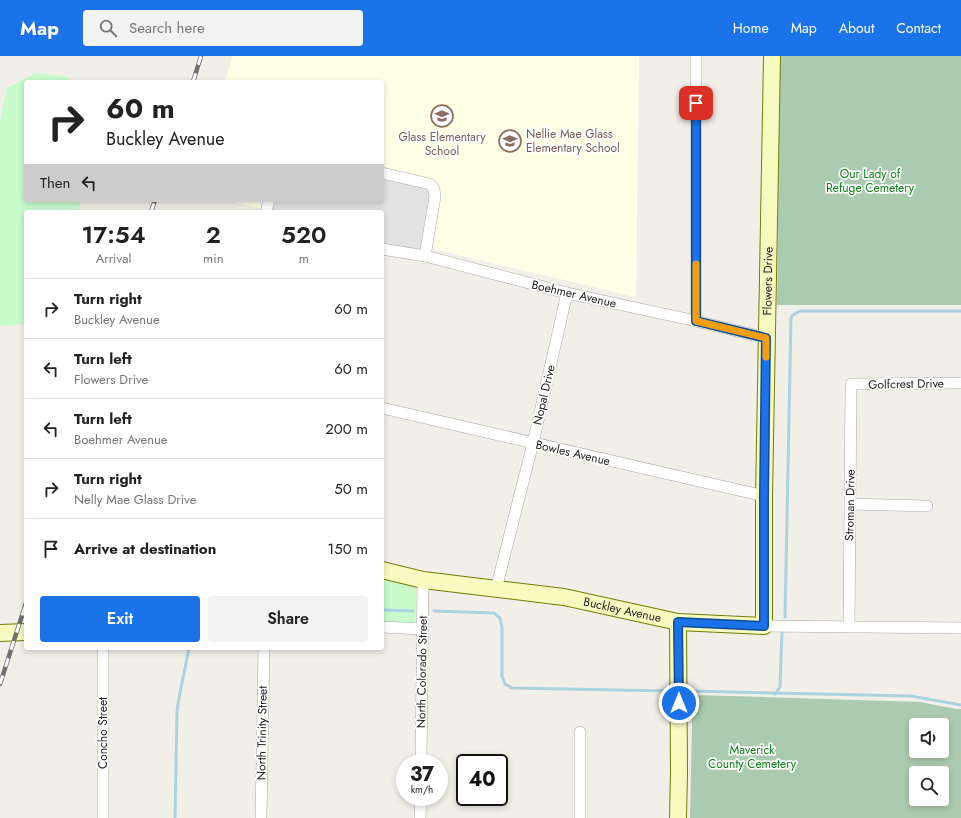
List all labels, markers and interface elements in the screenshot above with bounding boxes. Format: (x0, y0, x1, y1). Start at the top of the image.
search box (83, 10, 363, 46)
text: Map (20, 15, 59, 42)
icon: search (97, 17, 119, 39)
text: Search here (129, 17, 205, 39)
text: Home (733, 18, 769, 38)
text: Map (791, 18, 817, 38)
text: About (839, 18, 874, 38)
text: Contact (896, 18, 941, 38)
pin (679, 86, 713, 120)
text: 60 m (106, 88, 175, 129)
icon: arrive (685, 92, 707, 114)
icon: right (40, 96, 92, 148)
school or university icon: Glass Elementary School (429, 103, 455, 129)
place label: Nellie Mae Glass Elementary School (526, 125, 620, 157)
text: Buckley Avenue (106, 126, 225, 152)
place label: Glass Elementary School (399, 128, 486, 160)
school or university icon: Nellie Mae Glass Elementary School (497, 128, 523, 154)
park label: Our Lady of Refuge Cemetery (826, 165, 915, 197)
text: Then (40, 172, 70, 194)
icon: left (78, 172, 100, 194)
text: 17:54 (82, 217, 146, 252)
text: 2 (206, 217, 221, 252)
text: 520 (281, 217, 326, 252)
street label: Flowers Drive (758, 247, 778, 316)
text: Arrival (96, 249, 131, 268)
text: min (203, 249, 223, 268)
text: m (299, 249, 309, 268)
street label: Boehmer Avenue (530, 276, 618, 312)
text: Turn right (74, 288, 142, 310)
icon: right (40, 298, 62, 320)
text: 60 m (334, 298, 368, 320)
text: Buckley Avenue (74, 310, 160, 329)
text: Turn left (74, 348, 132, 370)
icon: left (40, 358, 62, 380)
text: 60 m (334, 358, 368, 380)
street label: Nopal Drive (528, 363, 560, 427)
text: Flowers Drive (74, 370, 148, 389)
street label: Golfcrest Drive (868, 374, 944, 394)
text: Turn left (74, 408, 132, 430)
icon: left (40, 418, 62, 440)
text: 200 m (325, 418, 368, 440)
text: Boehmer Avenue (74, 430, 168, 449)
street label: Bowles Avenue (534, 436, 612, 470)
text: Turn right (74, 468, 142, 490)
street label: Stroman Drive (840, 469, 860, 541)
icon: right (40, 478, 62, 500)
text: 50 m (334, 478, 368, 500)
text: Nelly Mae Glass Drive (74, 490, 196, 509)
icon: arrive (40, 538, 62, 560)
text: Arrive at destination (74, 538, 216, 560)
text: 150 m (328, 538, 368, 560)
street label: Buckley Avenue (582, 593, 663, 627)
button: Exit (40, 596, 200, 642)
button: Share (208, 596, 368, 642)
street label: North Colorado Street (412, 616, 432, 728)
position arrow (658, 682, 700, 724)
street label: North Trinity Street (252, 686, 272, 780)
street label: Concho Street (94, 697, 112, 769)
map controls (909, 718, 949, 806)
button: sound (909, 718, 949, 758)
park label: Maverick County Cemetery (708, 741, 797, 773)
speed limit sign: 40 (456, 754, 508, 806)
text: 37 (410, 760, 434, 789)
button: search (909, 766, 949, 806)
text: km/h (411, 782, 433, 797)

